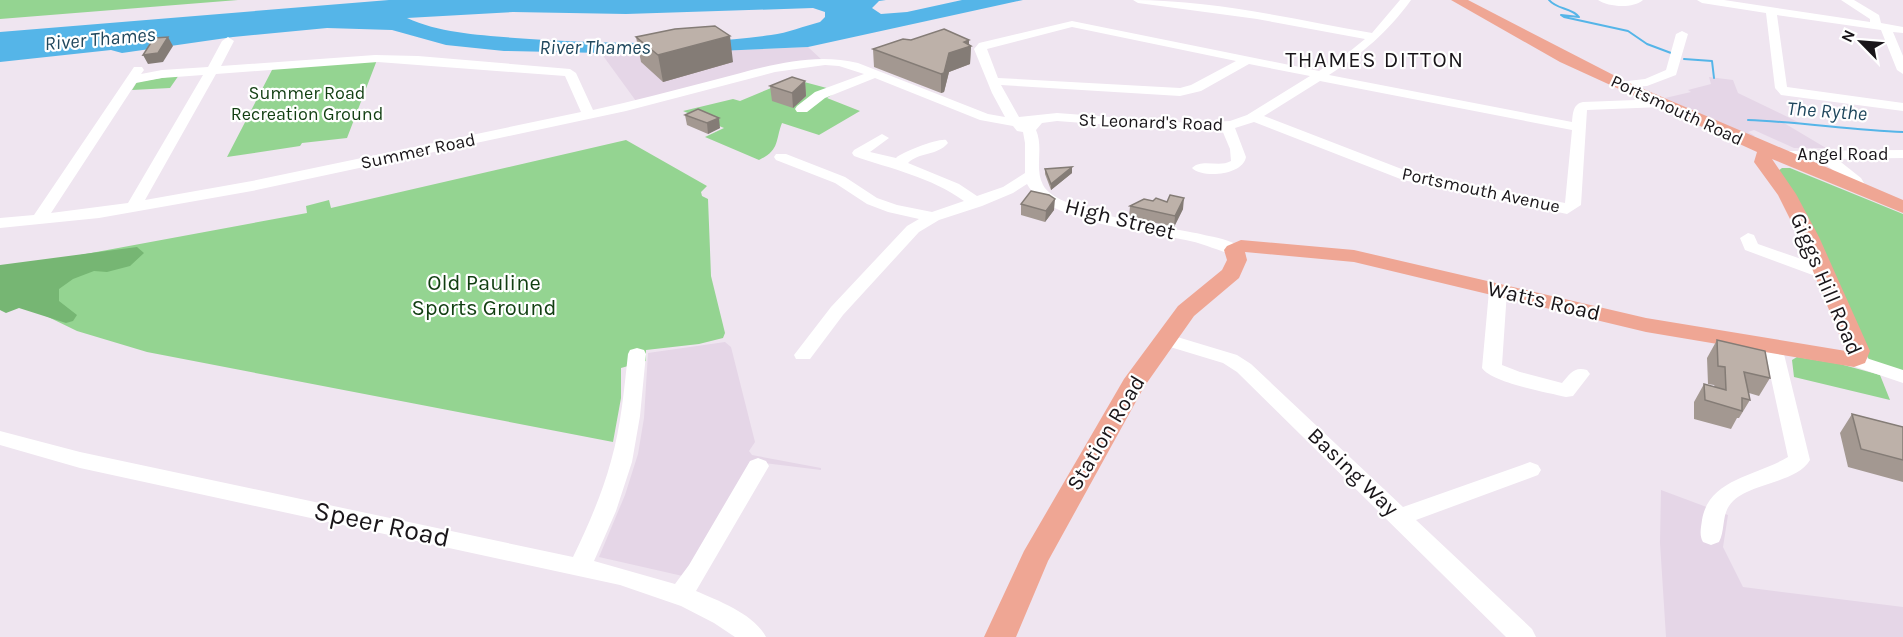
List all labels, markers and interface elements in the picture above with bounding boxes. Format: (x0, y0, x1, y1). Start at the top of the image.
north arrow (1831, 12, 1891, 72)
water label: River Thames (44, 23, 156, 55)
text: N (1837, 27, 1859, 45)
water label: River Thames (539, 36, 651, 59)
district label: THAMES DITTON (1285, 47, 1465, 73)
street label: Portsmouth Road (1607, 70, 1747, 150)
park label: Summer Road Recreation Ground (231, 82, 383, 125)
water label: The Rythe (1786, 97, 1868, 125)
street label: St Leonard's Road (1078, 108, 1224, 136)
street label: Summer Road (359, 128, 477, 174)
street label: Angel Road (1797, 143, 1889, 165)
street label: Portsmouth Avenue (1400, 162, 1562, 218)
street label: High Street (1062, 193, 1178, 245)
street label: Giggs Hill Road (1784, 209, 1868, 359)
park label: Old Pauline Sports Ground (412, 270, 556, 321)
street label: Watts Road (1485, 275, 1603, 327)
street label: Station Road (1061, 371, 1151, 495)
street label: Basing Way (1302, 422, 1404, 522)
street label: Speer Road (311, 494, 453, 554)

